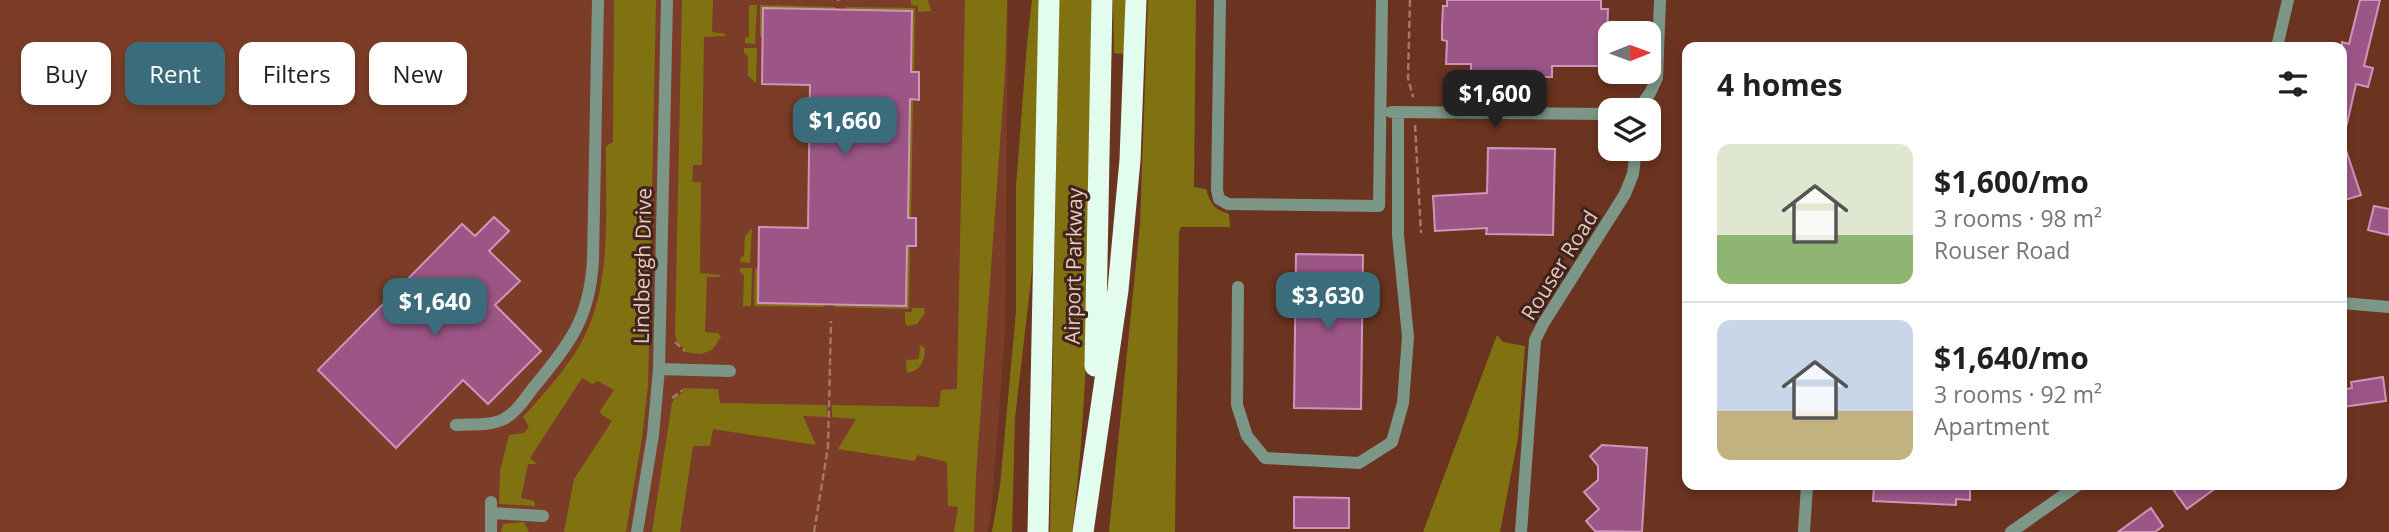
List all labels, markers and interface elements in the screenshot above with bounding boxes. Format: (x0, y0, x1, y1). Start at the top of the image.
north arrow (1598, 21, 1661, 84)
map controls (1598, 21, 1661, 161)
chip: Buy (21, 42, 111, 105)
chip: Rent (125, 42, 225, 105)
chip: Filters (239, 42, 355, 105)
chip: New (369, 42, 467, 105)
text: 4 homes (1717, 64, 1842, 105)
icon: filters (2274, 65, 2312, 103)
pin: $1,600 (1438, 71, 1552, 130)
text: $1,600 (1459, 77, 1531, 109)
pin: $1,660 (788, 97, 902, 157)
button: layers (1598, 98, 1661, 161)
text: $1,660 (809, 104, 881, 136)
text: $1,600/mo (1934, 161, 2089, 202)
icon: home (1773, 172, 1857, 256)
street label: Airport Parkway (1058, 187, 1088, 345)
street label: Lindbergh Drive (627, 188, 657, 344)
text: 3 rooms · 98 m² (1934, 202, 2102, 234)
street label: Rouser Road (1514, 205, 1604, 325)
text: Rouser Road (1934, 234, 2070, 266)
pin: $3,630 (1271, 272, 1385, 332)
pin: $1,640 (378, 278, 492, 338)
text: $3,630 (1292, 279, 1364, 311)
text: $1,640 (399, 285, 471, 317)
text: $1,640/mo (1934, 337, 2089, 378)
icon: home (1773, 348, 1857, 432)
text: 3 rooms · 92 m² (1934, 378, 2102, 410)
text: Apartment (1934, 410, 2050, 442)

